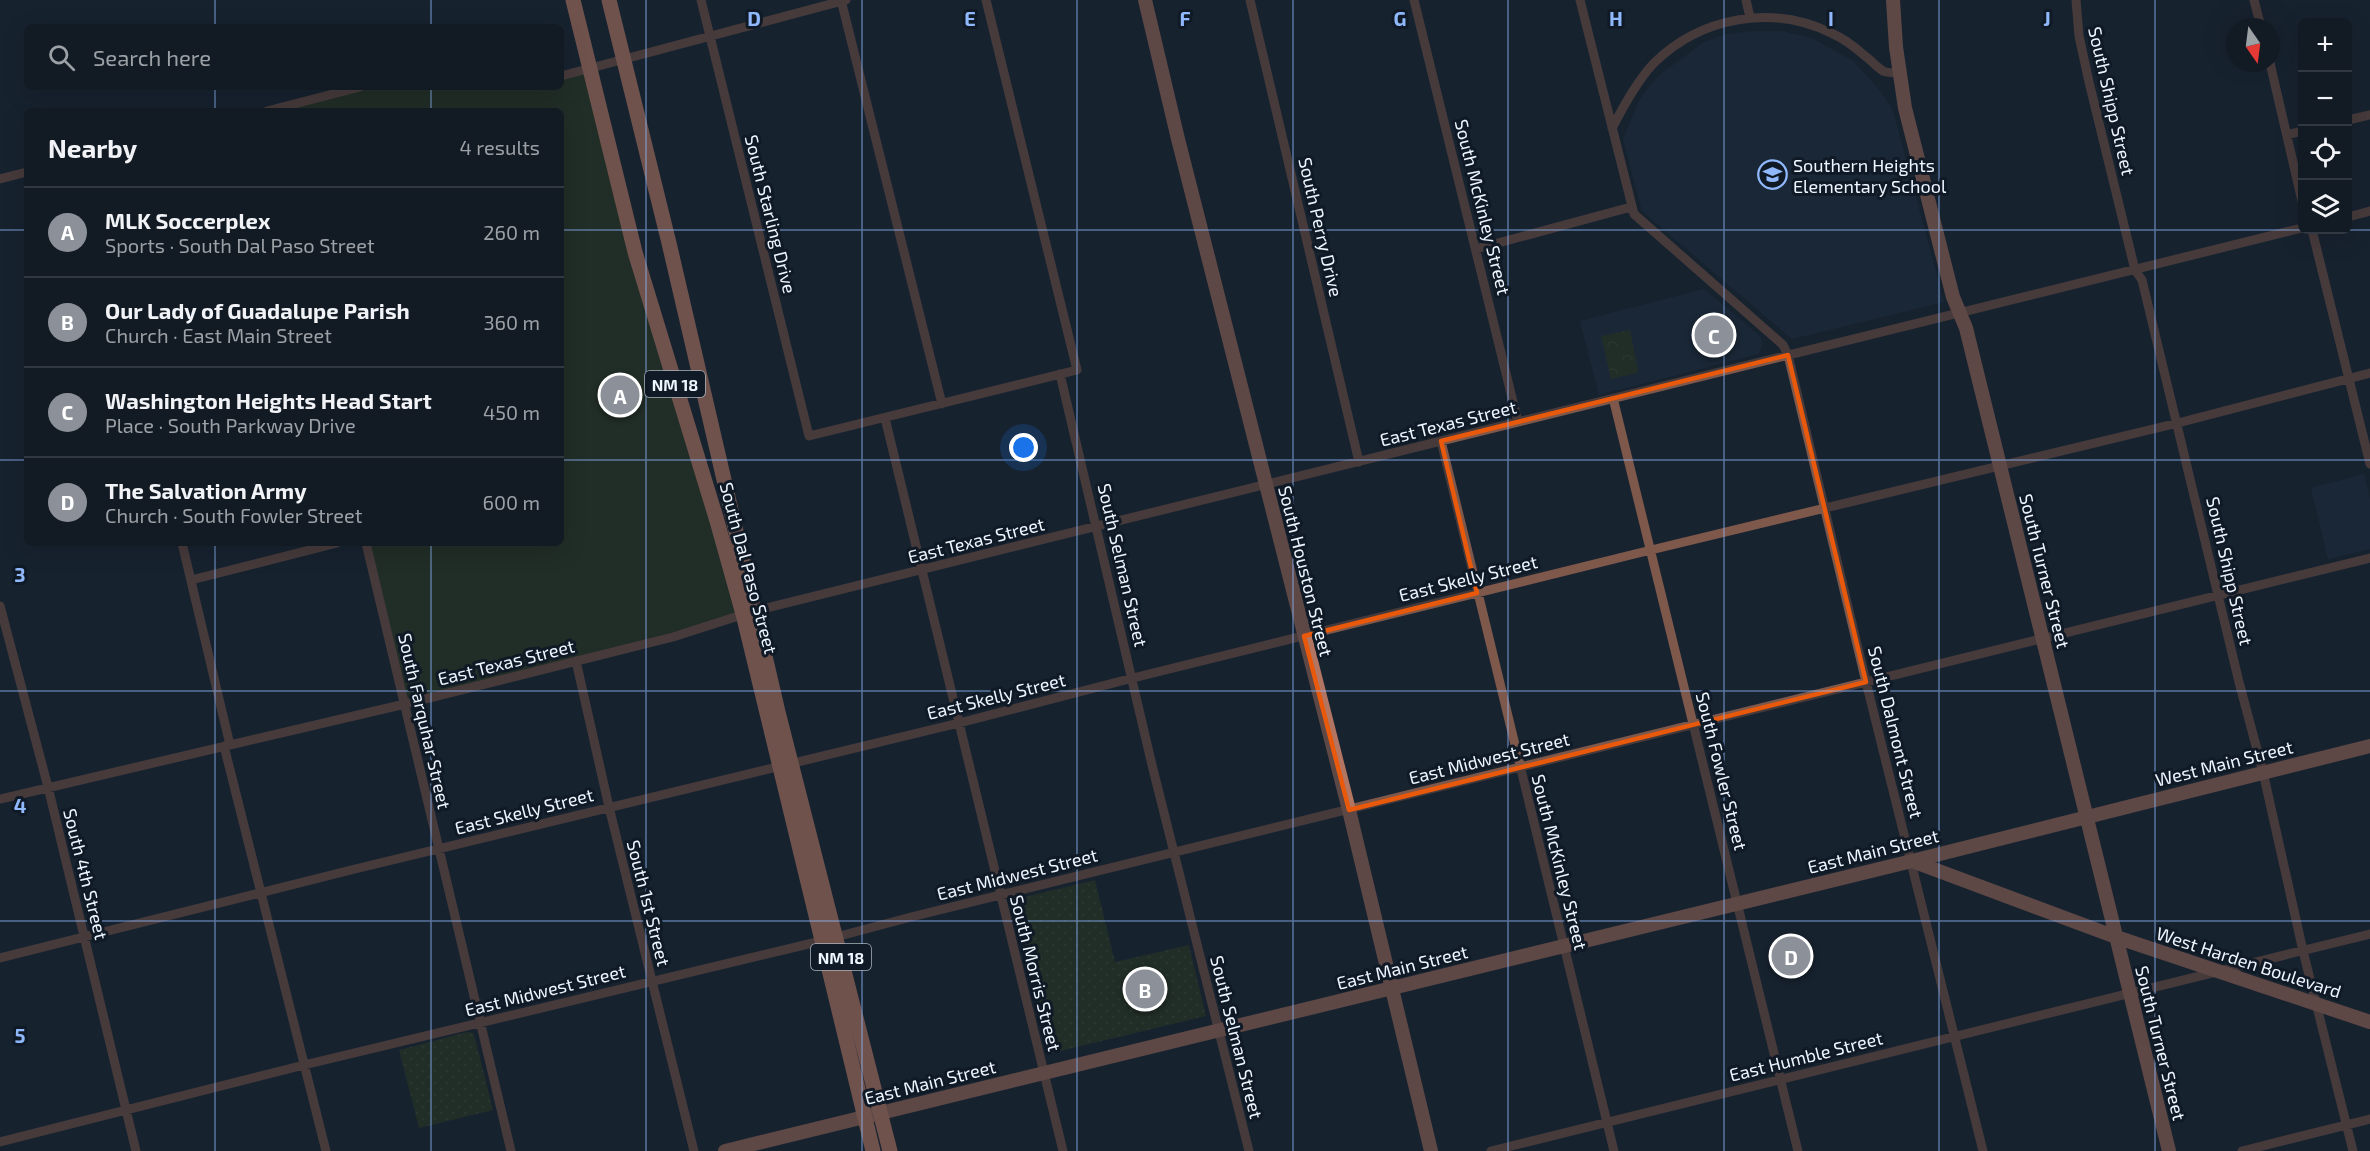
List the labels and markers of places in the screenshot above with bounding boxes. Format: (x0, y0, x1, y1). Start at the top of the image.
place label: Southern Heights Elementary School (1793, 154, 1947, 197)
school or university icon: Southern Heights Elementary School (1756, 159, 1788, 191)
pin: C (1694, 312, 1734, 358)
pin: A (600, 372, 640, 418)
pin: D (1772, 934, 1810, 978)
pin: B (1126, 966, 1164, 1012)

